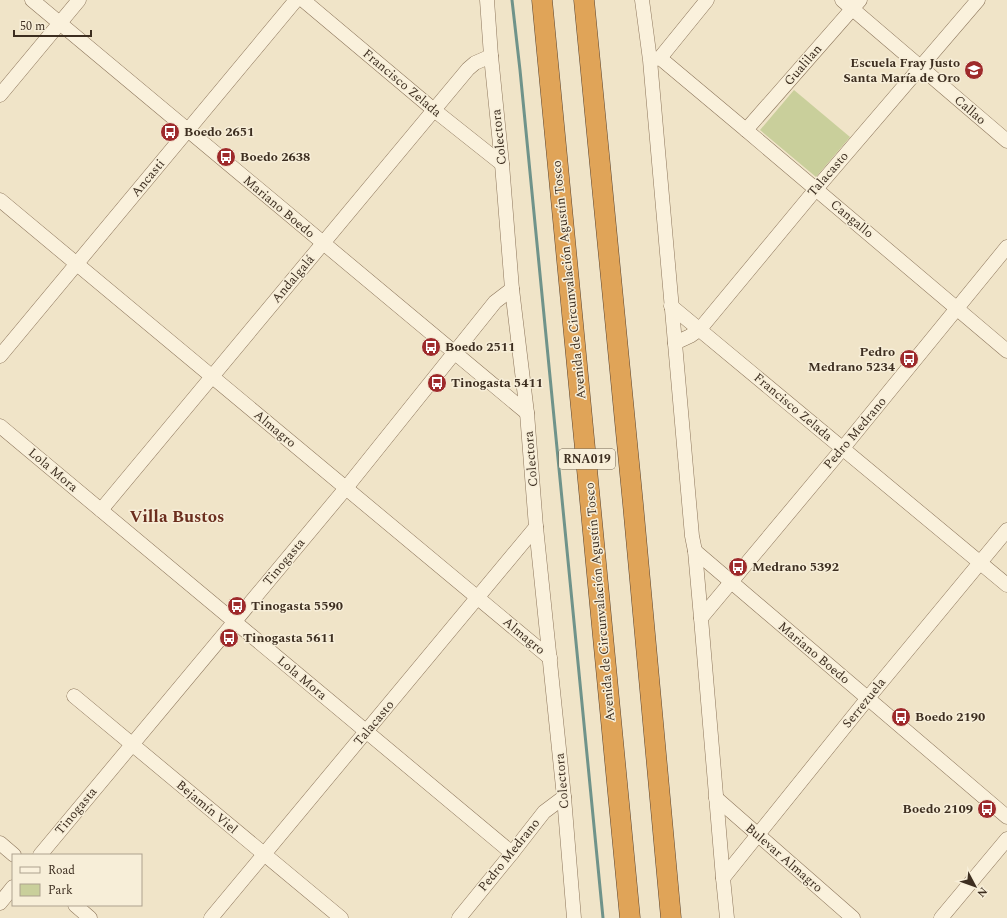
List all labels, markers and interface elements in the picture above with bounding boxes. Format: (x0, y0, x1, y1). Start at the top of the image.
scale bar (14, 12, 91, 38)
text: 50 m (20, 17, 45, 36)
street label: Gualilan (779, 40, 827, 90)
street label: Francisco Zelada (358, 44, 446, 122)
place label: Escuela Fray Justo Santa María de Oro (843, 53, 960, 88)
school or university icon: Escuela Fray Justo Santa María de Oro (963, 59, 985, 81)
street label: Callao (950, 90, 990, 130)
street label: Colectora (486, 107, 512, 166)
bus stop icon: Boedo 2651 (159, 121, 181, 143)
place label: Boedo 2651 (184, 122, 254, 142)
bus stop icon: Boedo 2638 (215, 146, 237, 168)
place label: Boedo 2638 (240, 147, 310, 167)
street label: Talacasto (803, 147, 853, 201)
street label: Ancasti (126, 155, 170, 201)
street label: Avenida de Circunvalación Agustín Tosco (546, 159, 592, 401)
street label: Mariano Boedo (239, 171, 319, 243)
street label: Cangallo (826, 195, 878, 243)
street label: Andalgalá (267, 250, 320, 308)
bus stop icon: Boedo 2511 (420, 336, 442, 358)
place label: Boedo 2511 (445, 337, 515, 357)
place label: Pedro Medrano 5234 (808, 342, 896, 377)
bus stop icon: Pedro Medrano 5234 (898, 348, 920, 370)
street label: Francisco Zelada (749, 368, 837, 446)
bus stop icon: Tinogasta 5411 (426, 372, 448, 394)
place label: Tinogasta 5411 (451, 373, 543, 393)
street label: Pedro Medrano (819, 392, 891, 474)
street label: Almagro (249, 405, 301, 453)
street label: Colectora (519, 430, 543, 488)
street label: Lola Mora (24, 443, 83, 497)
road number: RNA019 (559, 449, 615, 469)
street label: Avenida de Circunvalación Agustín Tosco (580, 481, 620, 723)
district label: Villa Bustos (129, 504, 225, 530)
street label: Tinogasta (258, 533, 310, 590)
bus stop icon: Medrano 5392 (727, 556, 749, 578)
place label: Medrano 5392 (752, 557, 839, 577)
bus stop icon: Tinogasta 5590 (226, 595, 248, 617)
place label: Tinogasta 5590 (251, 596, 343, 616)
street label: Almagro (498, 612, 550, 660)
street label: Mariano Boedo (774, 617, 854, 689)
bus stop icon: Tinogasta 5611 (218, 627, 240, 649)
place label: Tinogasta 5611 (243, 628, 335, 648)
street label: Lola Mora (273, 651, 332, 705)
street label: Serrezuela (837, 673, 891, 733)
street label: Talacasto (349, 696, 399, 750)
bus stop icon: Boedo 2190 (890, 706, 912, 728)
place label: Boedo 2190 (915, 707, 985, 727)
street label: Colectora (550, 752, 574, 810)
street label: Bejamín Viel (172, 775, 242, 839)
street label: Tinogasta (50, 782, 102, 839)
bus stop icon: Boedo 2109 (976, 798, 998, 820)
place label: Boedo 2109 (903, 799, 973, 819)
street label: Pedro Medrano (473, 814, 545, 896)
street label: Bulevar Almagro (741, 819, 827, 897)
legend (12, 854, 142, 906)
text: Road (48, 861, 75, 880)
north arrow (955, 866, 995, 906)
text: Park (48, 881, 73, 900)
text: N (973, 883, 992, 901)

